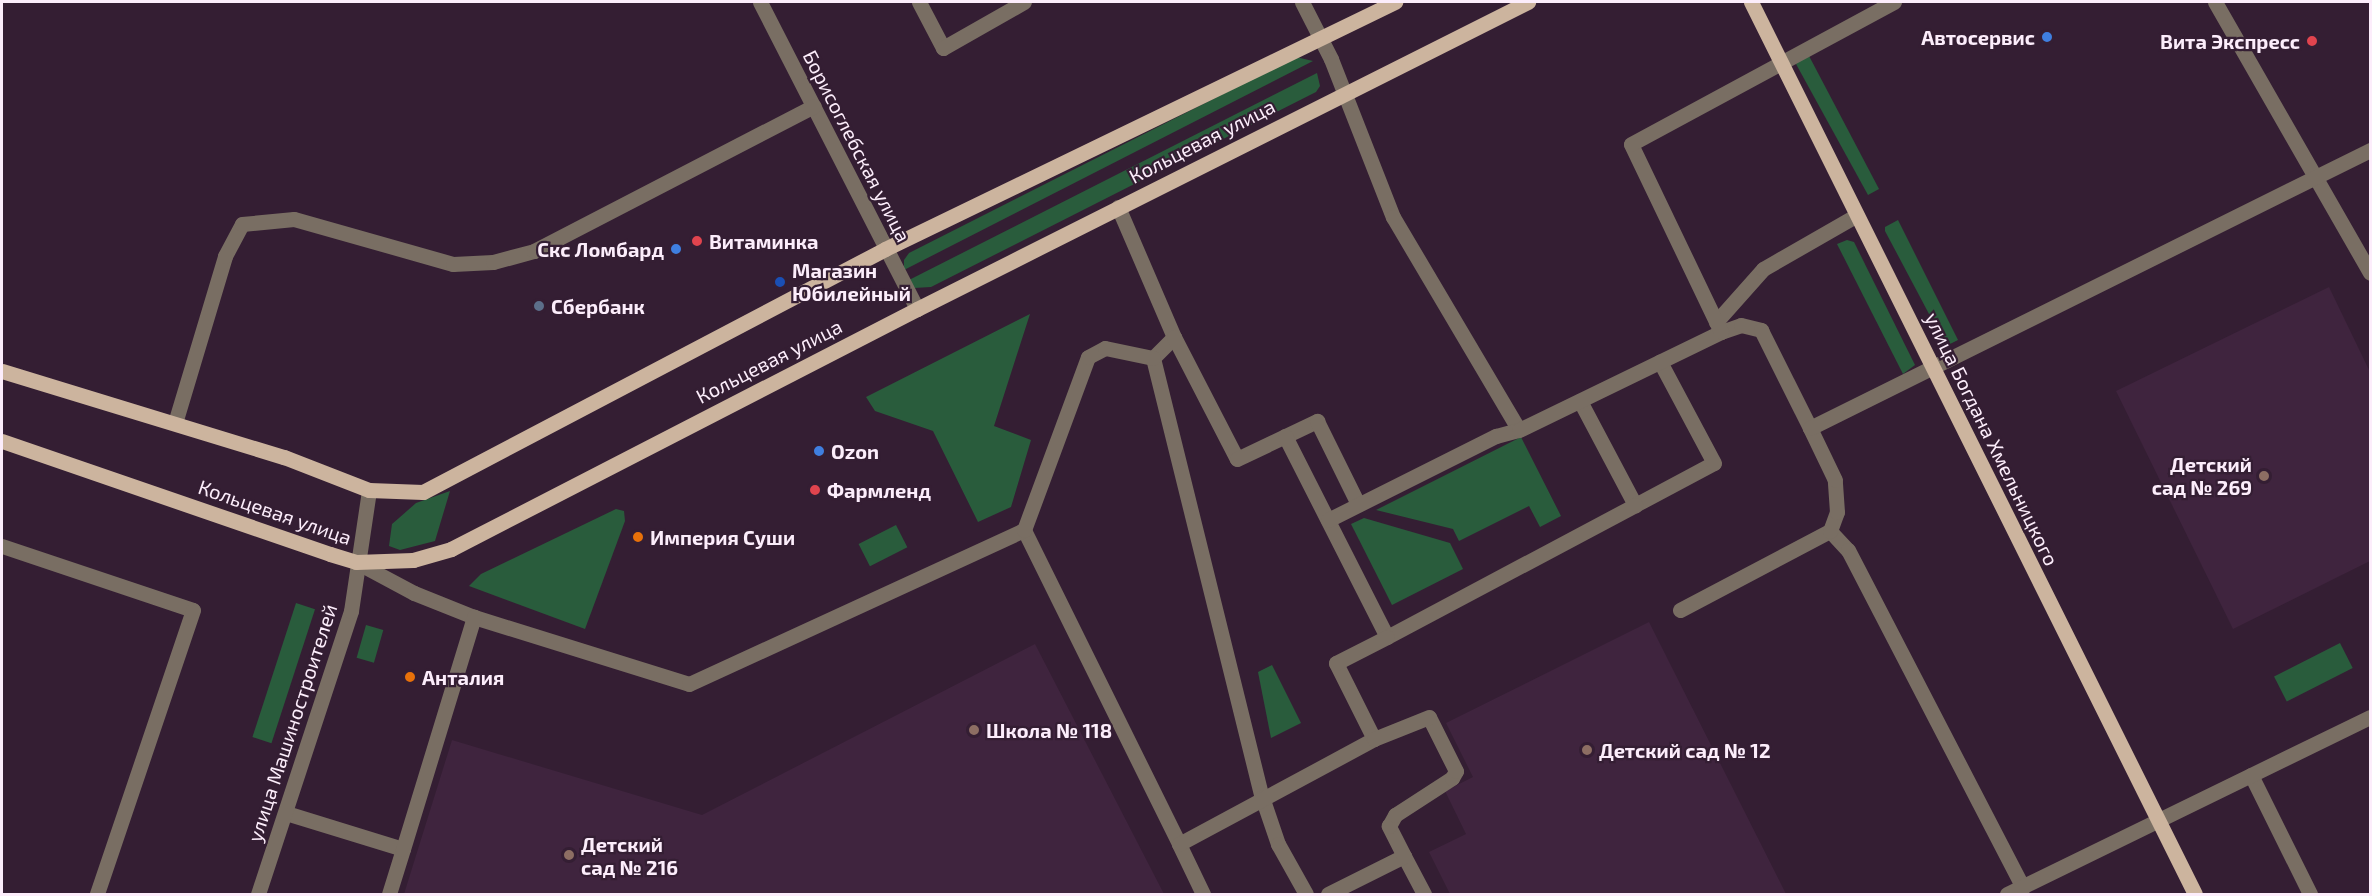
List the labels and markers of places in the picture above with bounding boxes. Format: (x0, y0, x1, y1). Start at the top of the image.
place label: Автосервис (1921, 25, 2035, 49)
place label: Вита Экспресс (2160, 29, 2300, 53)
marker: Автосервис (2040, 30, 2054, 44)
marker: Вита Экспресс (2305, 34, 2319, 48)
place label: Витаминка (709, 229, 819, 253)
marker: Витаминка (690, 234, 704, 248)
place label: Скс Ломбард (537, 237, 664, 261)
marker: Скс Ломбард (669, 242, 683, 256)
place label: Магазин Юбилейный (792, 258, 911, 305)
marker: Магазин Юбилейный (773, 275, 787, 289)
place label: Сбербанк (551, 294, 645, 318)
marker: Сбербанк (532, 299, 546, 313)
place label: Ozon (831, 439, 879, 463)
marker: Ozon (812, 444, 826, 458)
place label: Детский сад № 269 (2152, 452, 2252, 499)
marker: Детский сад № 269 (2257, 469, 2271, 483)
place label: Фармленд (827, 478, 931, 502)
marker: Фармленд (808, 483, 822, 497)
place label: Империя Суши (650, 525, 795, 549)
marker: Империя Суши (631, 530, 645, 544)
place label: Анталия (422, 665, 504, 689)
marker: Анталия (403, 670, 417, 684)
place label: Школа № 118 (986, 718, 1112, 742)
marker: Школа № 118 (967, 723, 981, 737)
place label: Детский сад № 12 (1599, 738, 1771, 762)
marker: Детский сад № 12 (1580, 743, 1594, 757)
place label: Детский сад № 216 (581, 832, 678, 879)
marker: Детский сад № 216 (562, 848, 576, 862)

